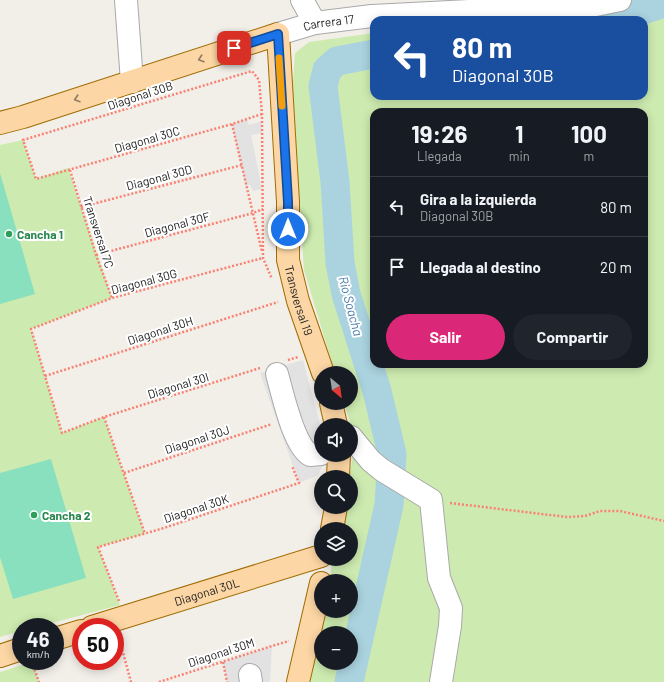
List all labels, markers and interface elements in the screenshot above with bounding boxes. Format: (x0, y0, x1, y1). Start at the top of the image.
street label: Carrera 17 (301, 11, 355, 33)
text: 80 m (452, 30, 512, 64)
pin (217, 31, 251, 65)
icon: left (386, 32, 438, 84)
icon: arrive (223, 37, 245, 59)
one-way arrow (197, 54, 204, 63)
text: Diagonal 30B (452, 64, 554, 86)
street label: Diagonal 30B (106, 78, 174, 112)
one-way arrow (74, 95, 81, 103)
text: 19:26 (411, 119, 468, 148)
text: 1 (515, 119, 523, 148)
text: 100 (571, 119, 607, 148)
street label: Diagonal 30C (113, 123, 181, 155)
text: Llegada (417, 148, 462, 164)
text: min (509, 148, 530, 164)
text: m (584, 148, 594, 164)
street label: Diagonal 30D (124, 161, 194, 193)
text: Gira a la izquierda (420, 190, 536, 208)
street label: Transversal 7C (81, 194, 117, 270)
icon: left (386, 196, 408, 218)
text: 80 m (600, 198, 632, 216)
position arrow (267, 208, 309, 250)
text: Diagonal 30B (420, 208, 493, 224)
street label: Diagonal 30F (143, 209, 211, 239)
place label: Cancha 1 (17, 227, 63, 241)
marker: Cancha 1 (4, 229, 14, 239)
icon: arrive (386, 256, 408, 278)
text: Llegada al destino (420, 258, 541, 276)
text: 20 m (600, 258, 632, 276)
street label: Transversal 19 (283, 264, 316, 337)
street label: Diagonal 30G (110, 265, 178, 297)
water label: Río Soacha (335, 274, 367, 338)
street label: Diagonal 30H (125, 313, 195, 347)
button: Salir (386, 314, 505, 360)
button: Compartir (513, 314, 632, 360)
north arrow (314, 366, 358, 410)
map controls (314, 366, 358, 670)
street label: Diagonal 30I (146, 369, 210, 401)
button: sound (314, 418, 358, 462)
street label: Diagonal 30J (163, 422, 231, 456)
button: search (314, 470, 358, 514)
street label: Diagonal 30K (162, 491, 231, 525)
place label: Cancha 2 (42, 508, 91, 522)
marker: Cancha 2 (29, 510, 39, 520)
button: layers (314, 522, 358, 566)
button: + (314, 574, 358, 618)
street label: Diagonal 30L (172, 575, 241, 608)
speed limit sign: 50 (72, 618, 124, 670)
button: − (314, 626, 358, 670)
text: 46 (27, 627, 49, 651)
street label: Diagonal 30M (186, 635, 256, 669)
text: km/h (27, 648, 49, 660)

